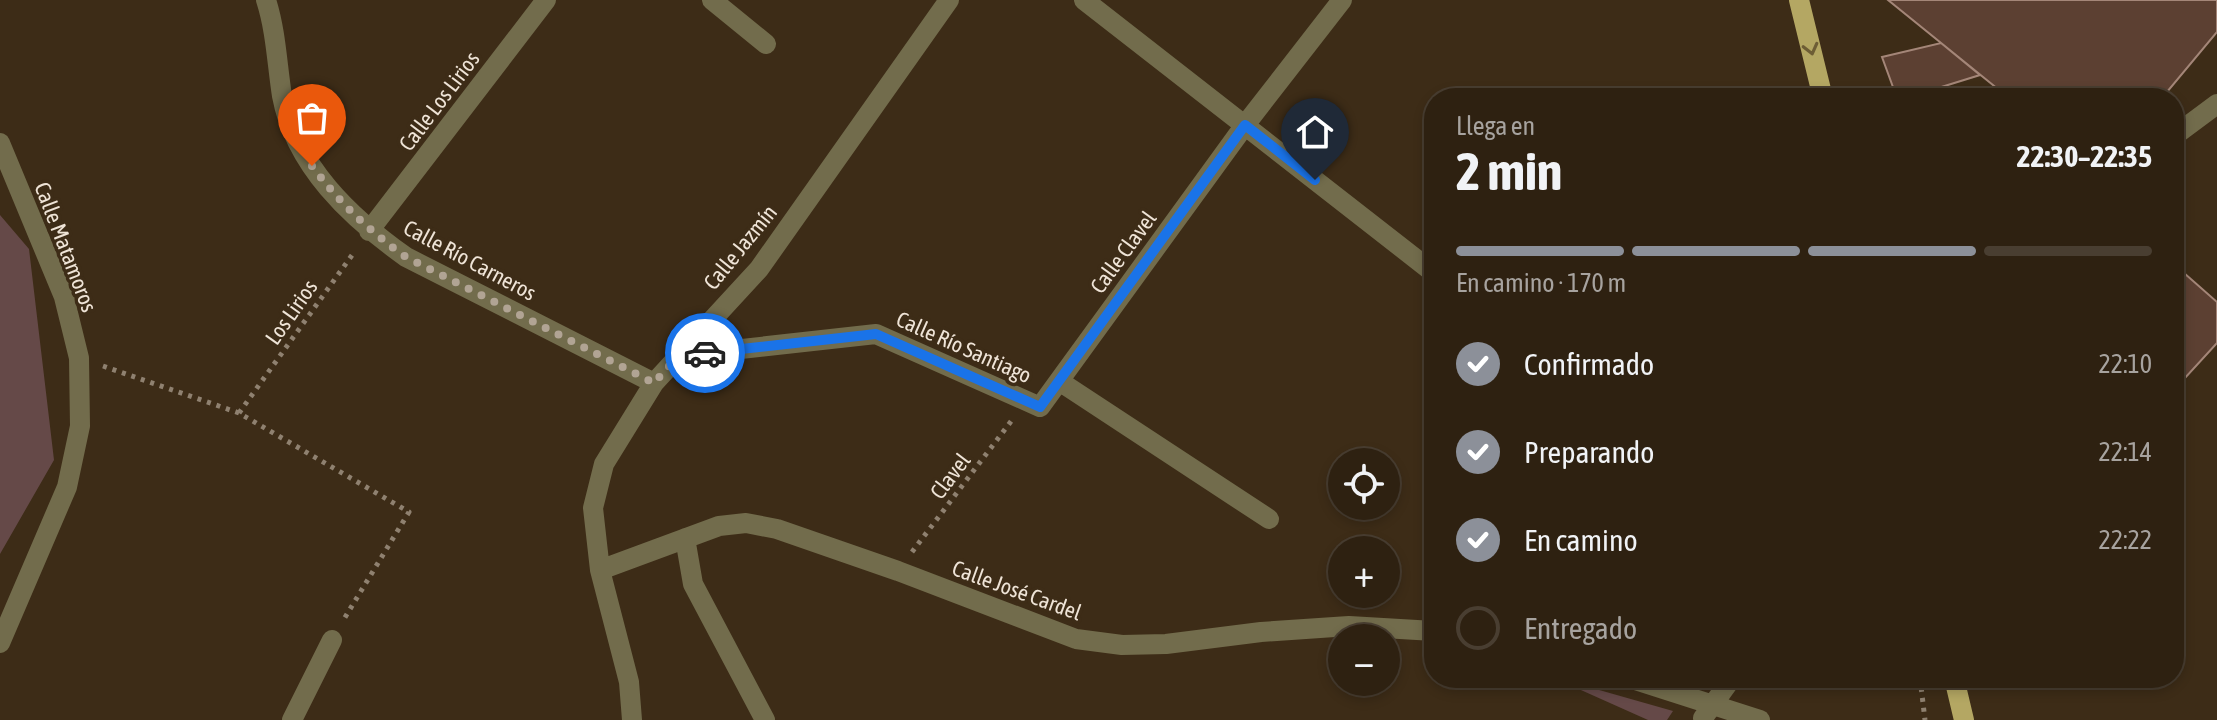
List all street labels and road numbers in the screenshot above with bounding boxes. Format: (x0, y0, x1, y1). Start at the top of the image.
street label: Calle Los Lirios (393, 46, 485, 156)
street label: Calle Matamoros (29, 178, 103, 316)
street label: Calle Jazmín (698, 199, 782, 295)
street label: Calle Clavel (1085, 206, 1162, 298)
street label: Calle Río Carneros (399, 214, 541, 306)
street label: Los Lirios (259, 275, 323, 349)
street label: Calle Río Santiago (892, 306, 1036, 388)
street label: Clavel (924, 448, 976, 504)
street label: Calle José Cardel (949, 555, 1085, 625)

